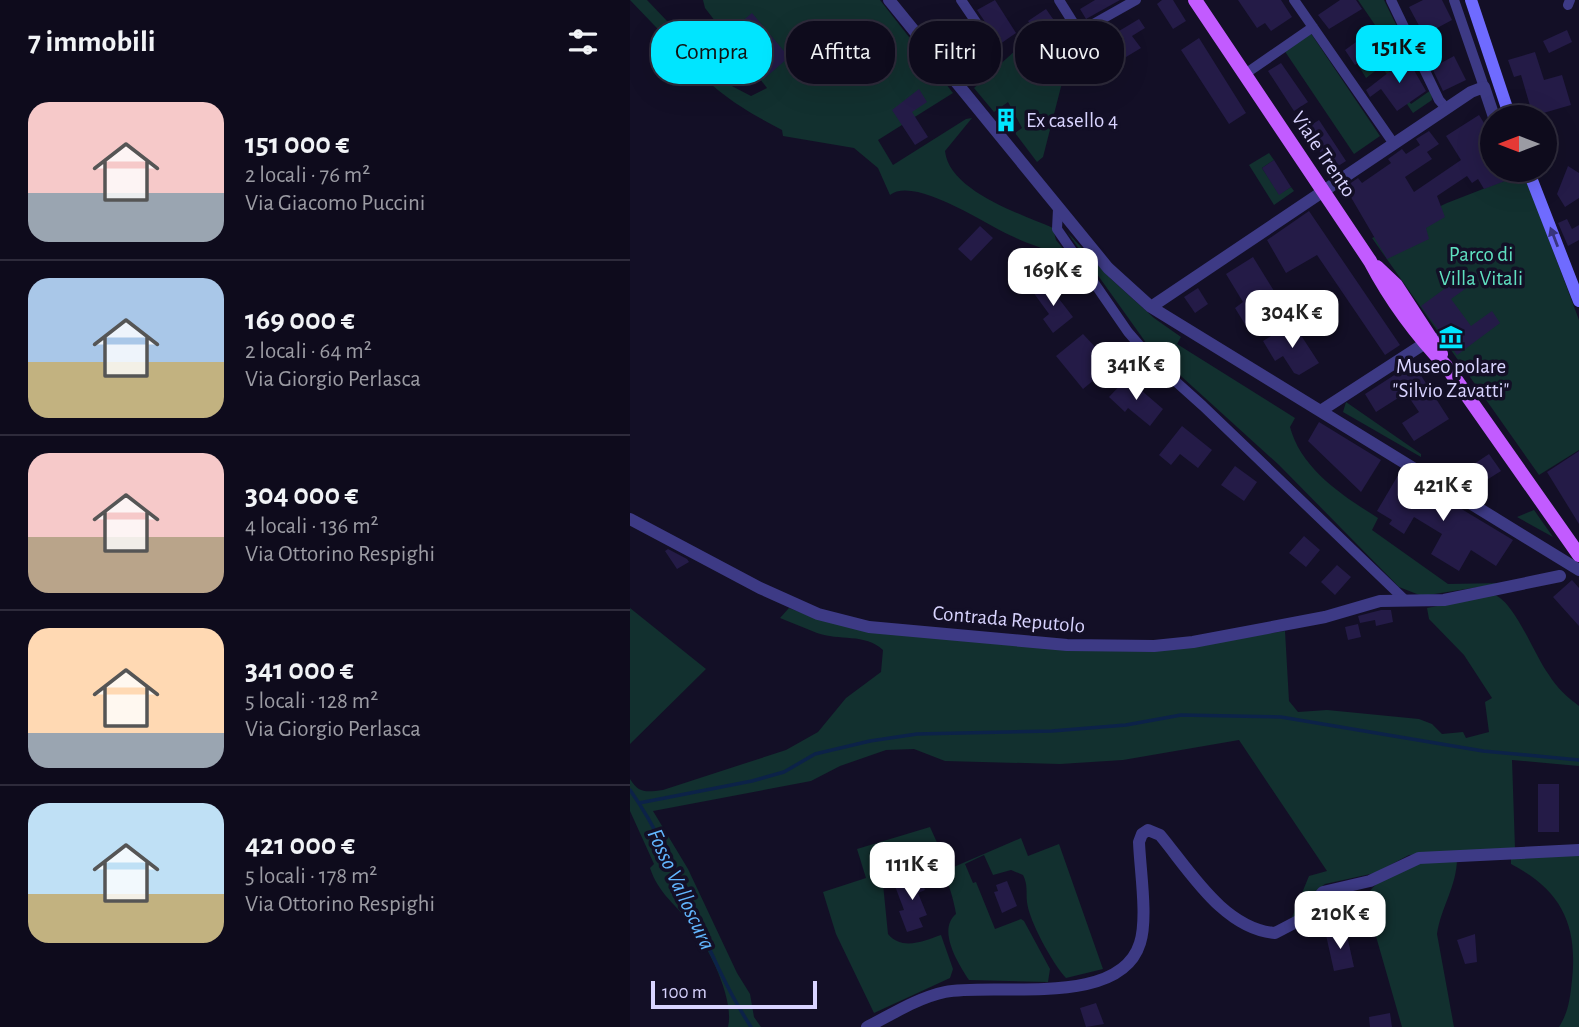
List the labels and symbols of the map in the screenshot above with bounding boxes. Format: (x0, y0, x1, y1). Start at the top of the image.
pin: 151K € (1342, 25, 1456, 85)
north arrow (1480, 105, 1558, 182)
building icon: Ex casello 4 (992, 106, 1020, 134)
street label: Viale Trento (1288, 108, 1360, 201)
place label: Ex casello 4 (1026, 110, 1118, 131)
one-way arrow (1549, 226, 1560, 247)
park label: Parco di Villa Vitali (1439, 244, 1523, 289)
pin: 169K € (996, 248, 1110, 308)
pin: 304K € (1235, 290, 1349, 350)
museum icon: Museo polare "Silvio Zavatti" (1437, 323, 1465, 351)
pin: 341K € (1079, 342, 1193, 402)
place label: Museo polare "Silvio Zavatti" (1393, 356, 1509, 401)
pin: 421K € (1386, 463, 1500, 523)
street label: Contrada Reputolo (932, 602, 1086, 637)
water label: Fosso Valloscura (643, 825, 719, 954)
pin: 111K € (855, 842, 969, 902)
pin: 210K € (1283, 892, 1397, 951)
scale bar (651, 978, 817, 1010)

